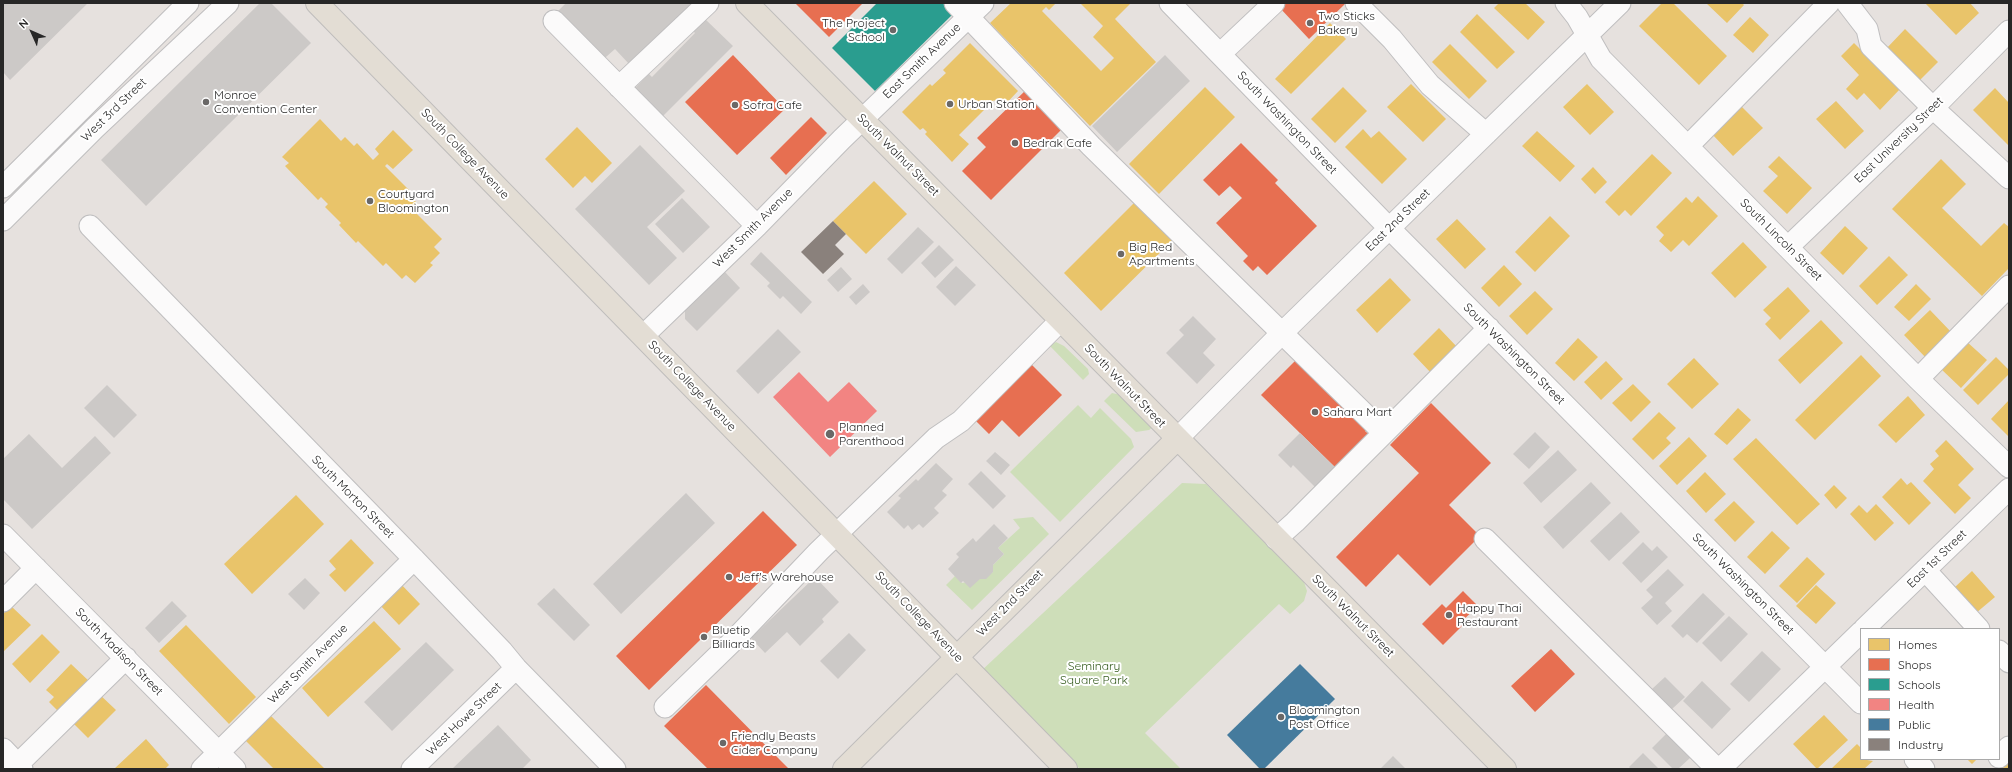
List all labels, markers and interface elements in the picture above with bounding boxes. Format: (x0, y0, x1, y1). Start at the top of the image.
place label: Two Sticks Bakery (1318, 9, 1375, 37)
north arrow (12, 12, 52, 52)
text: N (16, 16, 31, 31)
place label: The Project School (822, 16, 885, 44)
marker: Two Sticks Bakery (1305, 18, 1315, 28)
street label: East Smith Avenue (880, 20, 964, 102)
marker: The Project School (888, 25, 898, 35)
street label: South Washington Street (1234, 69, 1340, 177)
street label: West 3rd Street (78, 75, 150, 145)
place label: Monroe Convention Center (214, 88, 317, 116)
street label: East University Street (1852, 94, 1946, 186)
marker: Monroe Convention Center (201, 97, 211, 107)
place label: Urban Station (958, 97, 1035, 111)
place label: Sofra Cafe (743, 98, 802, 112)
marker: Urban Station (945, 99, 955, 109)
marker: Sofra Cafe (730, 100, 740, 110)
street label: South College Avenue (418, 106, 512, 202)
street label: South Walnut Street (854, 111, 942, 199)
place label: Bedrak Cafe (1023, 136, 1092, 150)
marker: Bedrak Cafe (1010, 138, 1020, 148)
street label: West Smith Avenue (710, 185, 796, 271)
street label: East 2nd Street (1363, 186, 1433, 254)
place label: Courtyard Bloomington (378, 187, 449, 215)
marker: Courtyard Bloomington (365, 196, 375, 206)
street label: South Lincoln Street (1737, 196, 1825, 284)
place label: Big Red Apartments (1129, 240, 1195, 268)
marker: Big Red Apartments (1116, 249, 1126, 259)
street label: South Washington Street (1460, 300, 1568, 408)
street label: South College Avenue (645, 338, 739, 434)
street label: South Walnut Street (1081, 341, 1169, 431)
place label: Sahara Mart (1323, 405, 1392, 419)
marker: Sahara Mart (1310, 407, 1320, 417)
place label: Planned Parenthood (839, 420, 904, 448)
marker: Planned Parenthood (824, 428, 836, 440)
street label: South Morton Street (309, 453, 397, 541)
street label: East 1st Street (1904, 527, 1970, 591)
street label: South Washington Street (1689, 530, 1797, 638)
street label: West 2nd Street (974, 567, 1046, 639)
street label: South College Avenue (872, 569, 966, 665)
place label: Jeff's Warehouse (737, 570, 834, 584)
marker: Jeff's Warehouse (724, 572, 734, 582)
street label: South Walnut Street (1309, 572, 1397, 660)
place label: Happy Thai Restaurant (1457, 601, 1521, 629)
street label: South Madison Street (72, 605, 166, 699)
marker: Happy Thai Restaurant (1444, 610, 1454, 620)
street label: West Smith Avenue (265, 621, 351, 707)
place label: Bluetip Billiards (712, 623, 755, 651)
legend (1860, 628, 2000, 760)
marker: Bluetip Billiards (699, 632, 709, 642)
text: Homes (1898, 637, 1937, 652)
text: Shops (1898, 657, 1932, 672)
park label: Seminary Square Park (1060, 659, 1128, 687)
text: Schools (1898, 677, 1941, 692)
street label: West Howe Street (423, 679, 505, 759)
text: Health (1898, 697, 1934, 712)
place label: Bloomington Post Office (1289, 703, 1360, 731)
marker: Bloomington Post Office (1276, 712, 1286, 722)
text: Public (1898, 717, 1931, 732)
place label: Friendly Beasts Cider Company (731, 729, 818, 757)
text: Industry (1898, 737, 1943, 752)
marker: Friendly Beasts Cider Company (718, 738, 728, 748)

